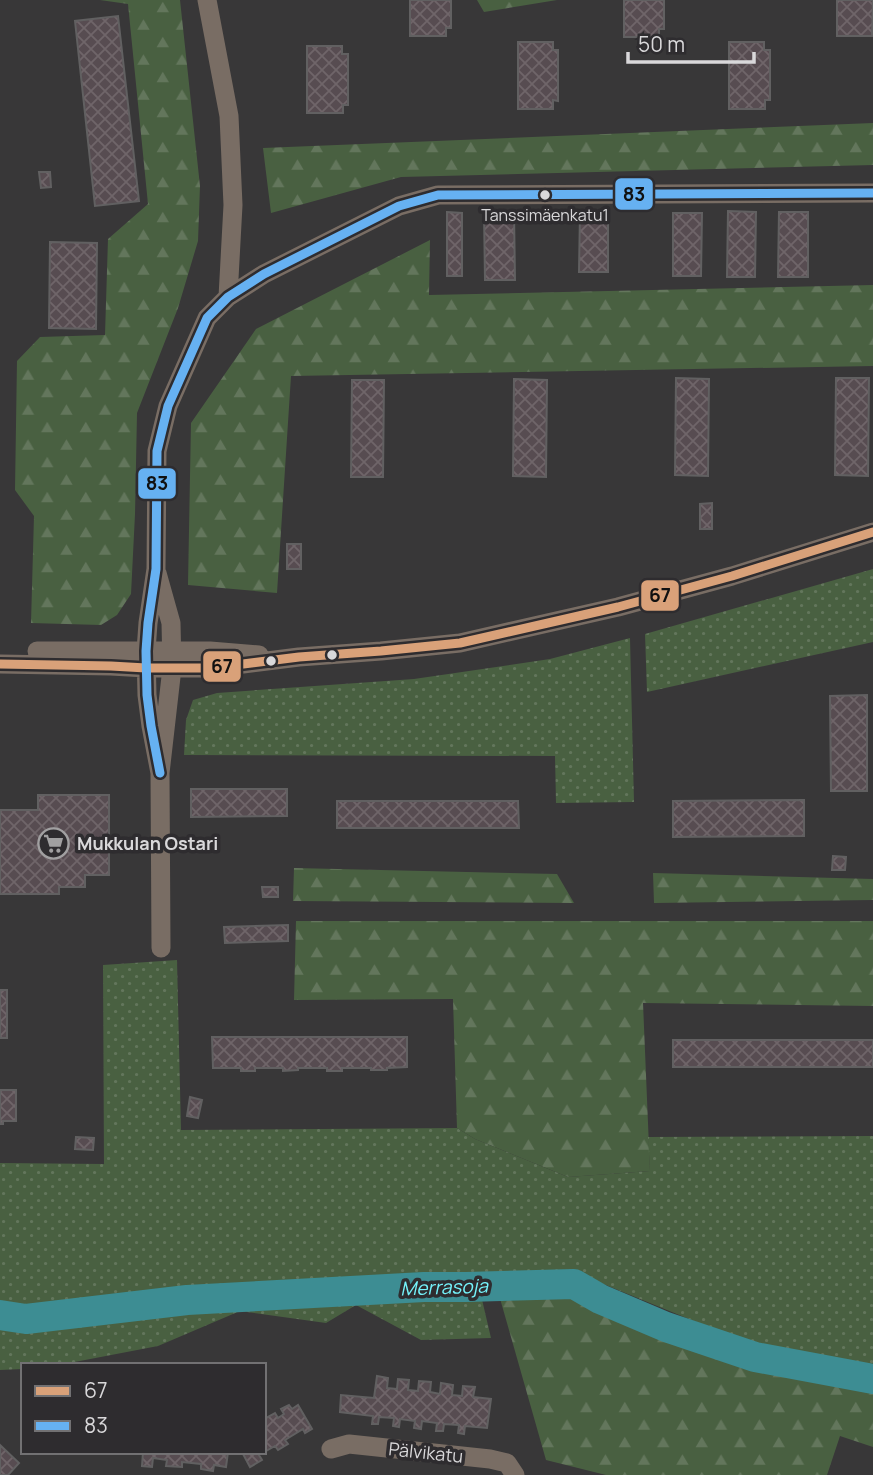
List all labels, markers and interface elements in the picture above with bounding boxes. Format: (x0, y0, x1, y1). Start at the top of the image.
scale bar (628, 21, 754, 65)
text: 50 m (638, 30, 685, 58)
line badge: 83 (614, 177, 654, 211)
text: 83 (623, 181, 645, 207)
marker: Tanssimäenkatu1 (538, 188, 552, 202)
place label: Tanssimäenkatu1 (481, 204, 609, 226)
line badge: 83 (137, 467, 177, 500)
text: 83 (146, 470, 168, 496)
line badge: 67 (640, 579, 680, 612)
text: 67 (649, 582, 671, 608)
unlabelled marker (325, 648, 339, 662)
line badge: 67 (202, 650, 242, 683)
text: 67 (211, 653, 233, 679)
unlabelled marker (264, 654, 278, 668)
supermarket icon: Mukkulan Ostari (37, 826, 71, 860)
place label: Mukkulan Ostari (77, 831, 218, 855)
water label: Merrasoja (400, 1272, 490, 1302)
legend (21, 1363, 266, 1454)
text: 67 (84, 1376, 108, 1404)
text: 83 (84, 1411, 108, 1439)
street label: Pälvikatu (388, 1436, 464, 1468)

